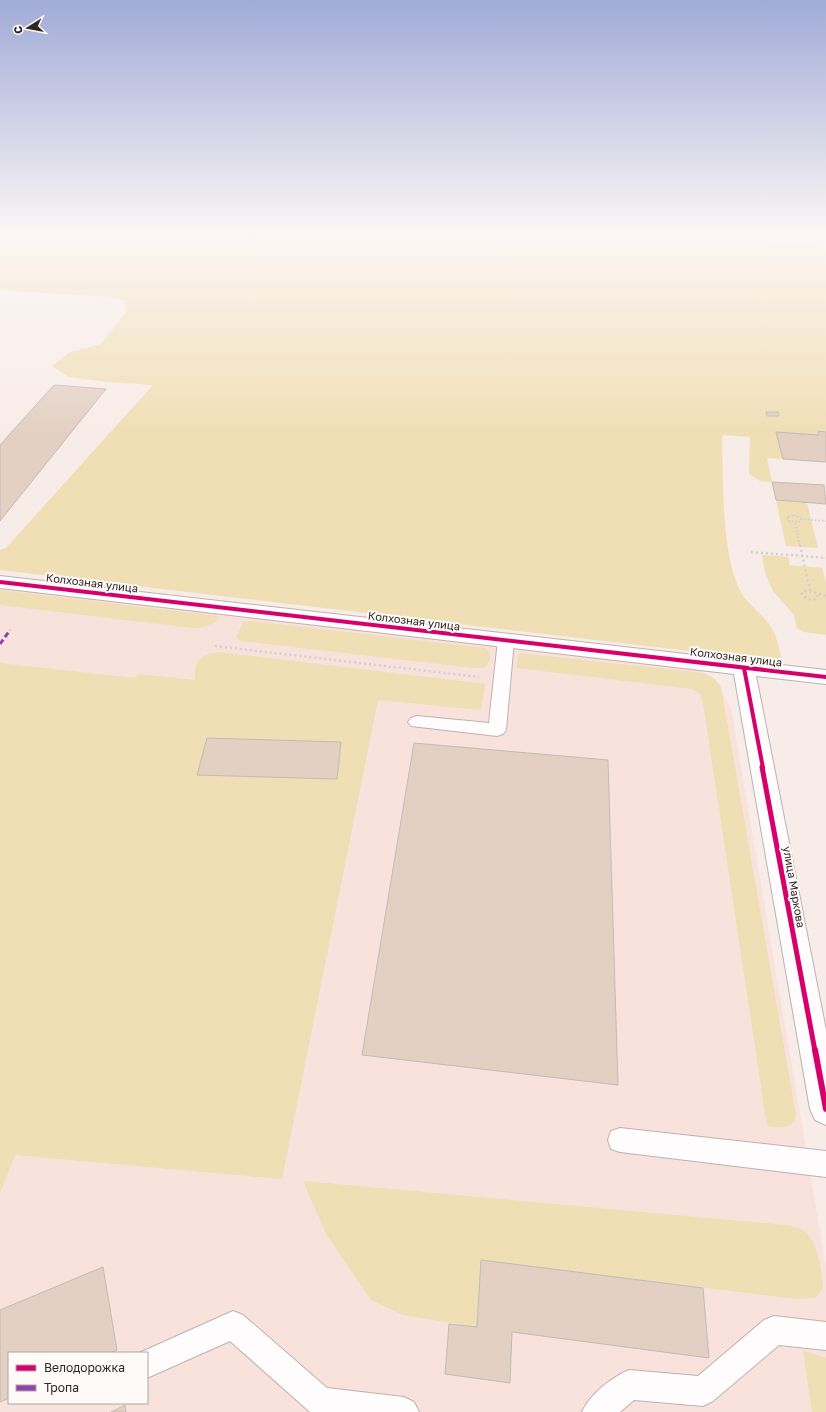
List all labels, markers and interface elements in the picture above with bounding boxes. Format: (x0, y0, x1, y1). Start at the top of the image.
north arrow (8, 8, 48, 48)
text: С (11, 25, 25, 35)
street label: Колхозная улица (45, 570, 139, 595)
street label: Колхозная улица (367, 608, 461, 633)
street label: Колхозная улица (689, 644, 783, 669)
street label: улица Маркова (781, 845, 808, 929)
legend (8, 1352, 148, 1404)
text: Велодорожка (44, 1360, 125, 1375)
text: Тропа (44, 1380, 79, 1395)

